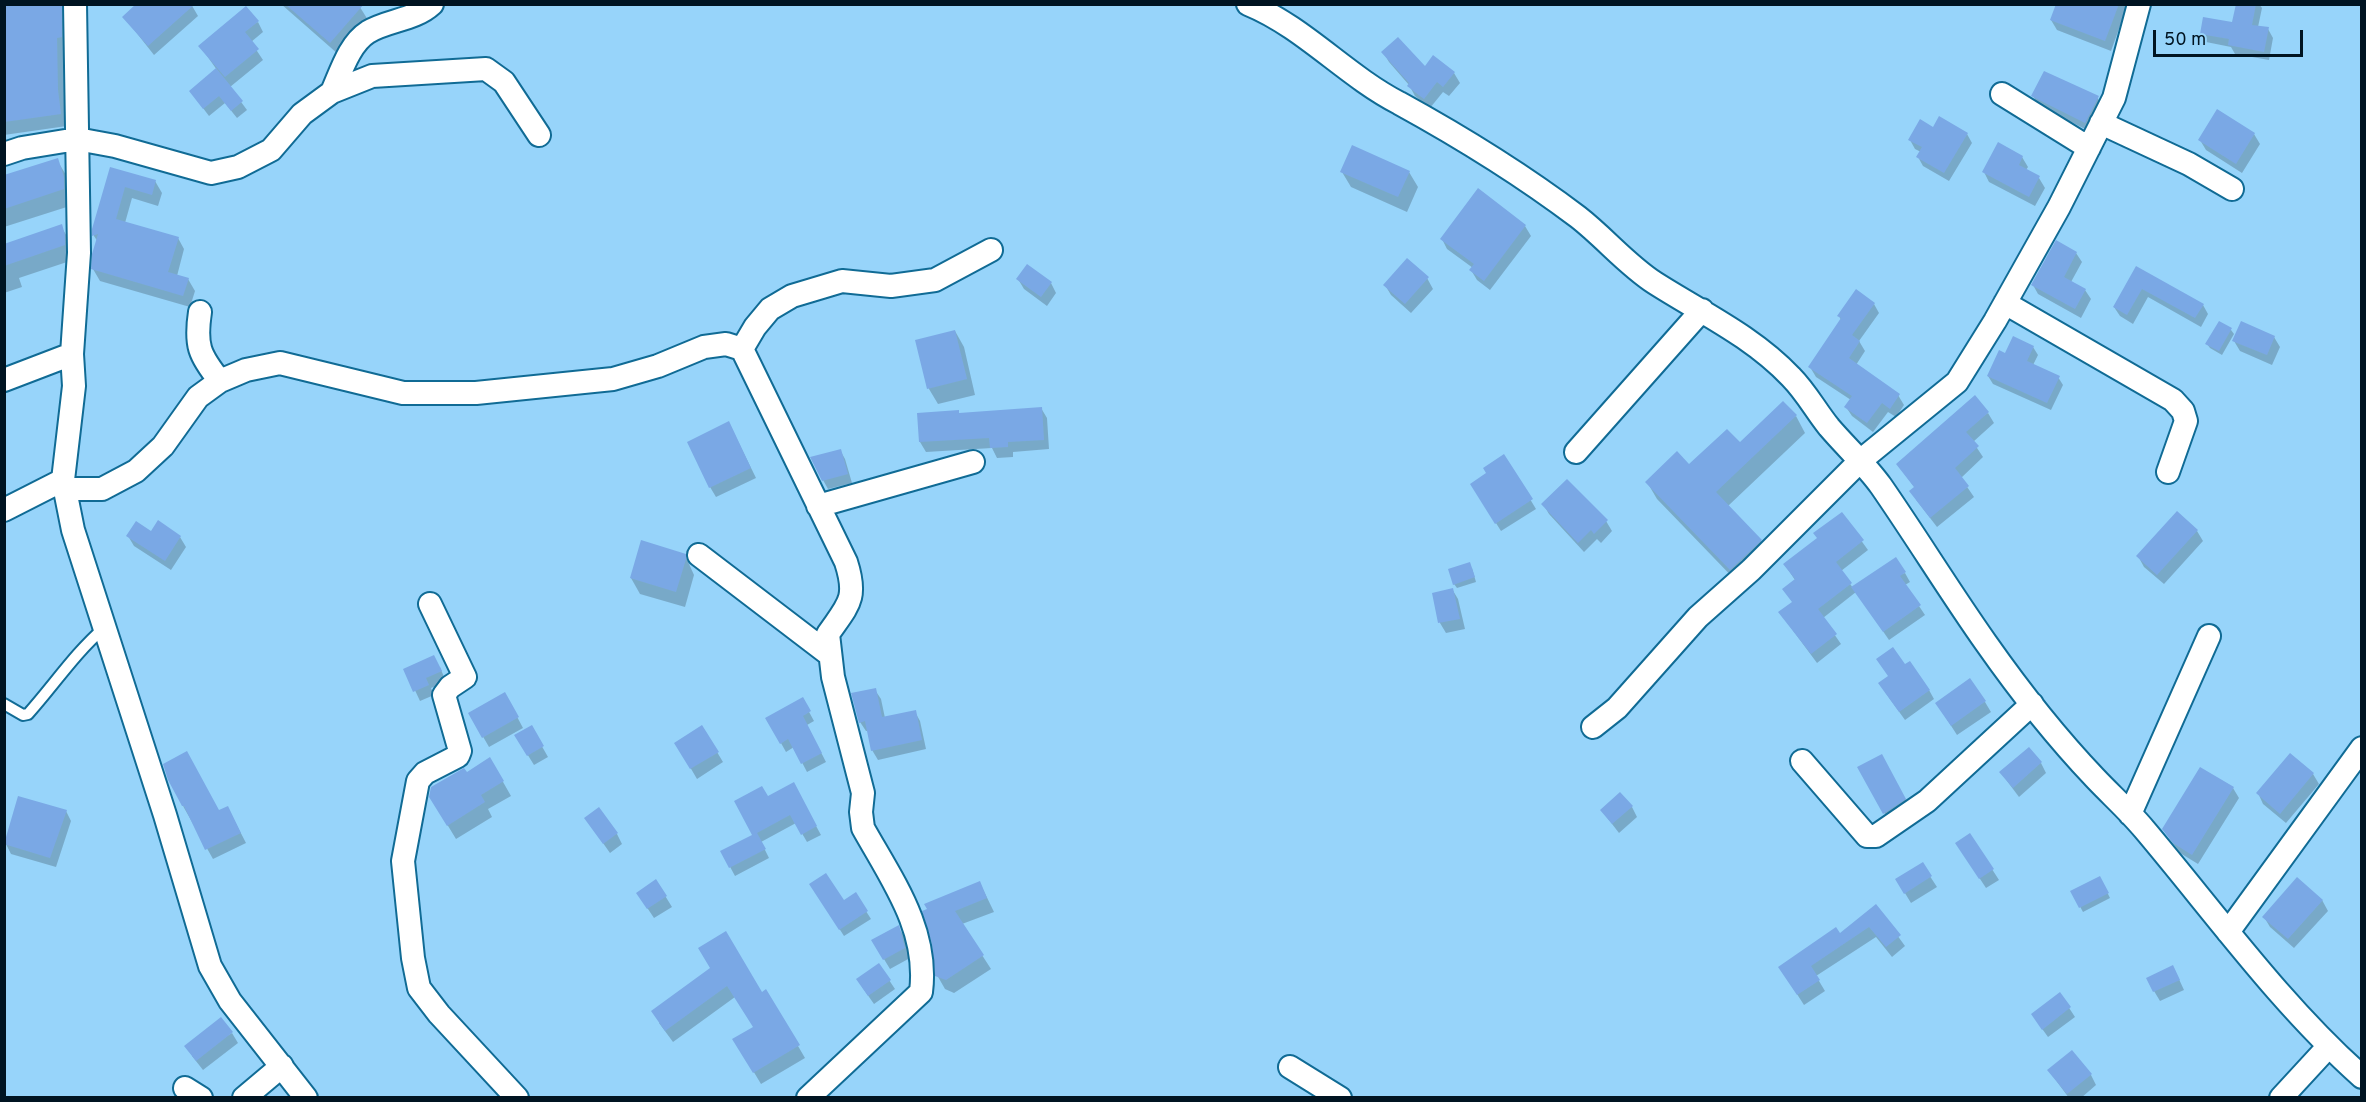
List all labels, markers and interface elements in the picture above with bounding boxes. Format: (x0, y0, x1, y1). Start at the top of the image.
scale bar (2156, 18, 2306, 56)
text: 50 m (2164, 29, 2206, 52)

